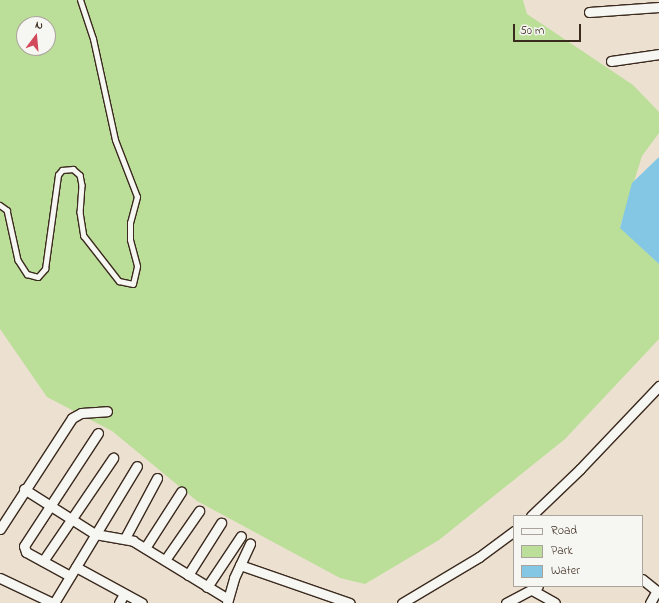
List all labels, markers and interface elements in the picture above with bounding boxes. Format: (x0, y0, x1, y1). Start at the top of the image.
north arrow (16, 16, 56, 56)
scale bar (515, 16, 583, 42)
text: N (33, 17, 45, 34)
text: 50 m (520, 22, 544, 40)
legend (513, 515, 643, 587)
text: Road (551, 522, 577, 540)
text: Park (551, 542, 573, 560)
text: Water (551, 562, 580, 580)

